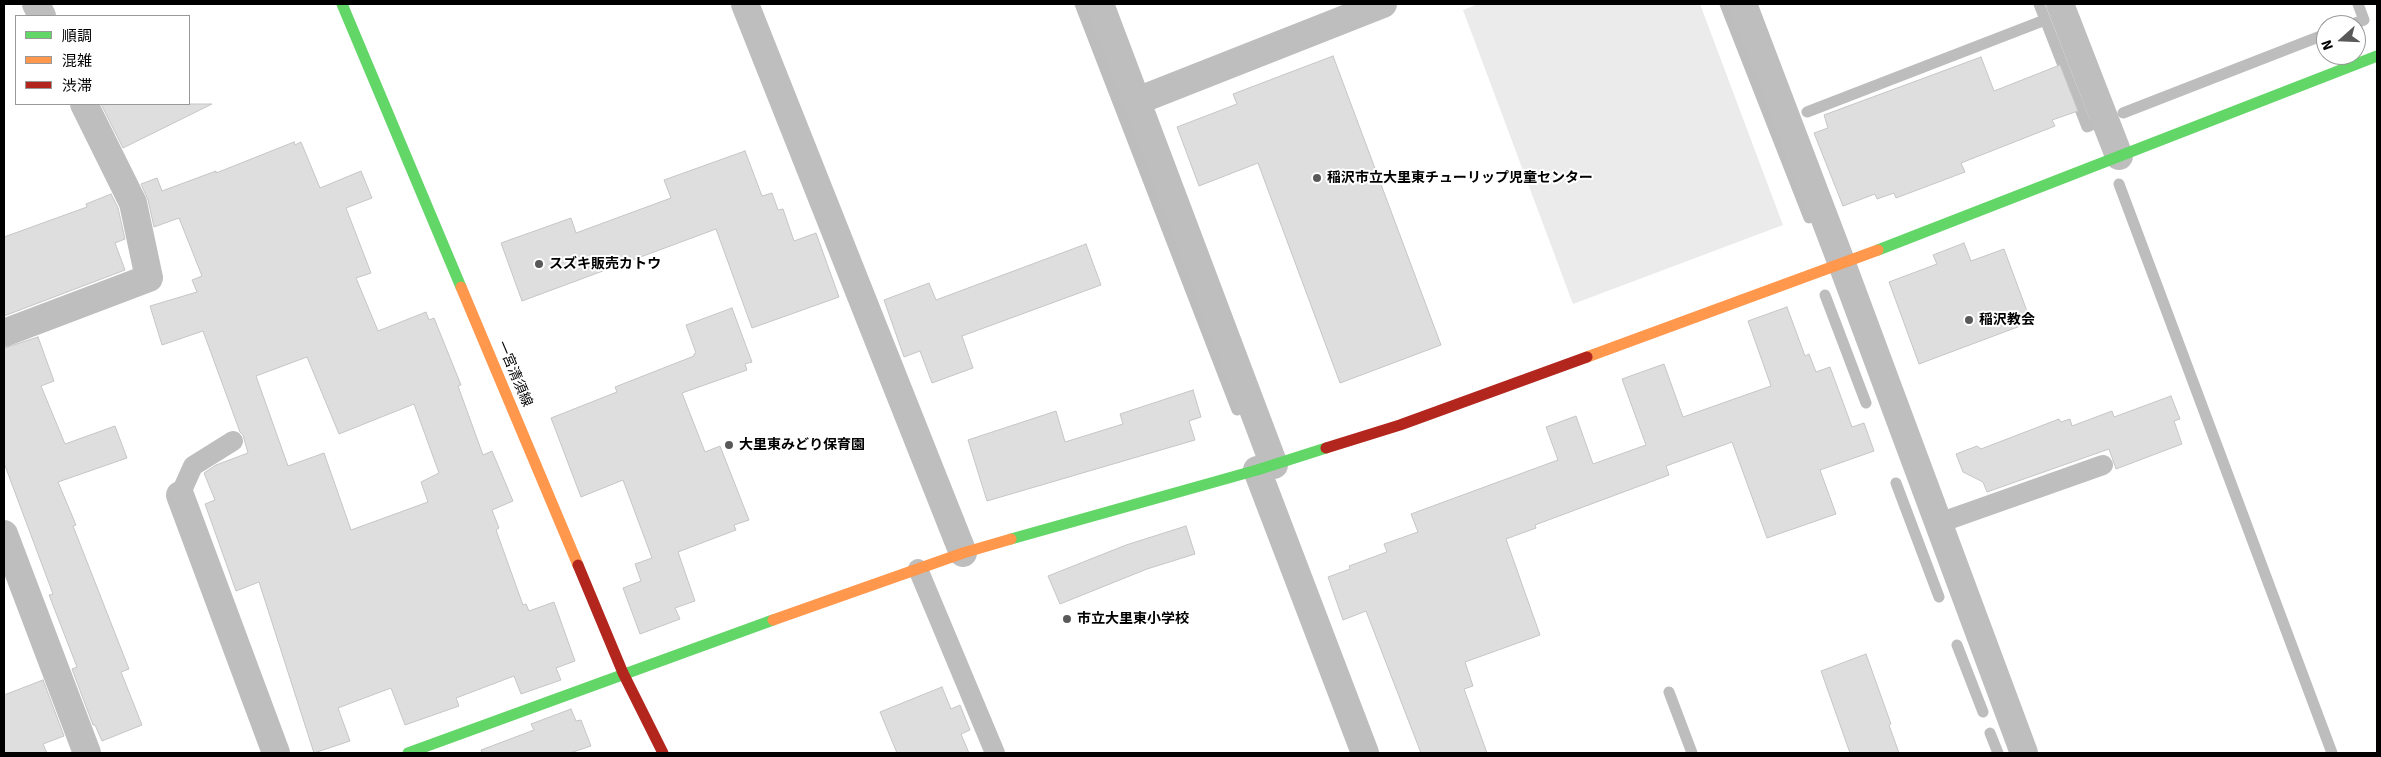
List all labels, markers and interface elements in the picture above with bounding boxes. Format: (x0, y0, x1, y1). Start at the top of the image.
legend (15, 15, 190, 105)
north arrow (2316, 15, 2366, 65)
text: 順調 (62, 27, 92, 45)
text: N (2318, 37, 2337, 52)
text: 混雑 (62, 52, 92, 70)
text: 渋滞 (62, 77, 92, 95)
place label: 稲沢市立大里東チューリップ児童センター (1327, 170, 1593, 186)
marker: 稲沢市立大里東チューリップ児童センター (1311, 172, 1323, 184)
place label: スズキ販売カトウ (549, 256, 661, 272)
marker: スズキ販売カトウ (533, 258, 545, 270)
place label: 稲沢教会 (1979, 312, 2035, 328)
marker: 稲沢教会 (1963, 314, 1975, 326)
street label: 一宮清須線 (493, 339, 535, 409)
place label: 大里東みどり保育園 (739, 437, 865, 453)
marker: 大里東みどり保育園 (723, 439, 735, 451)
place label: 市立大里東小学校 (1077, 611, 1189, 627)
marker: 市立大里東小学校 (1061, 613, 1073, 625)

